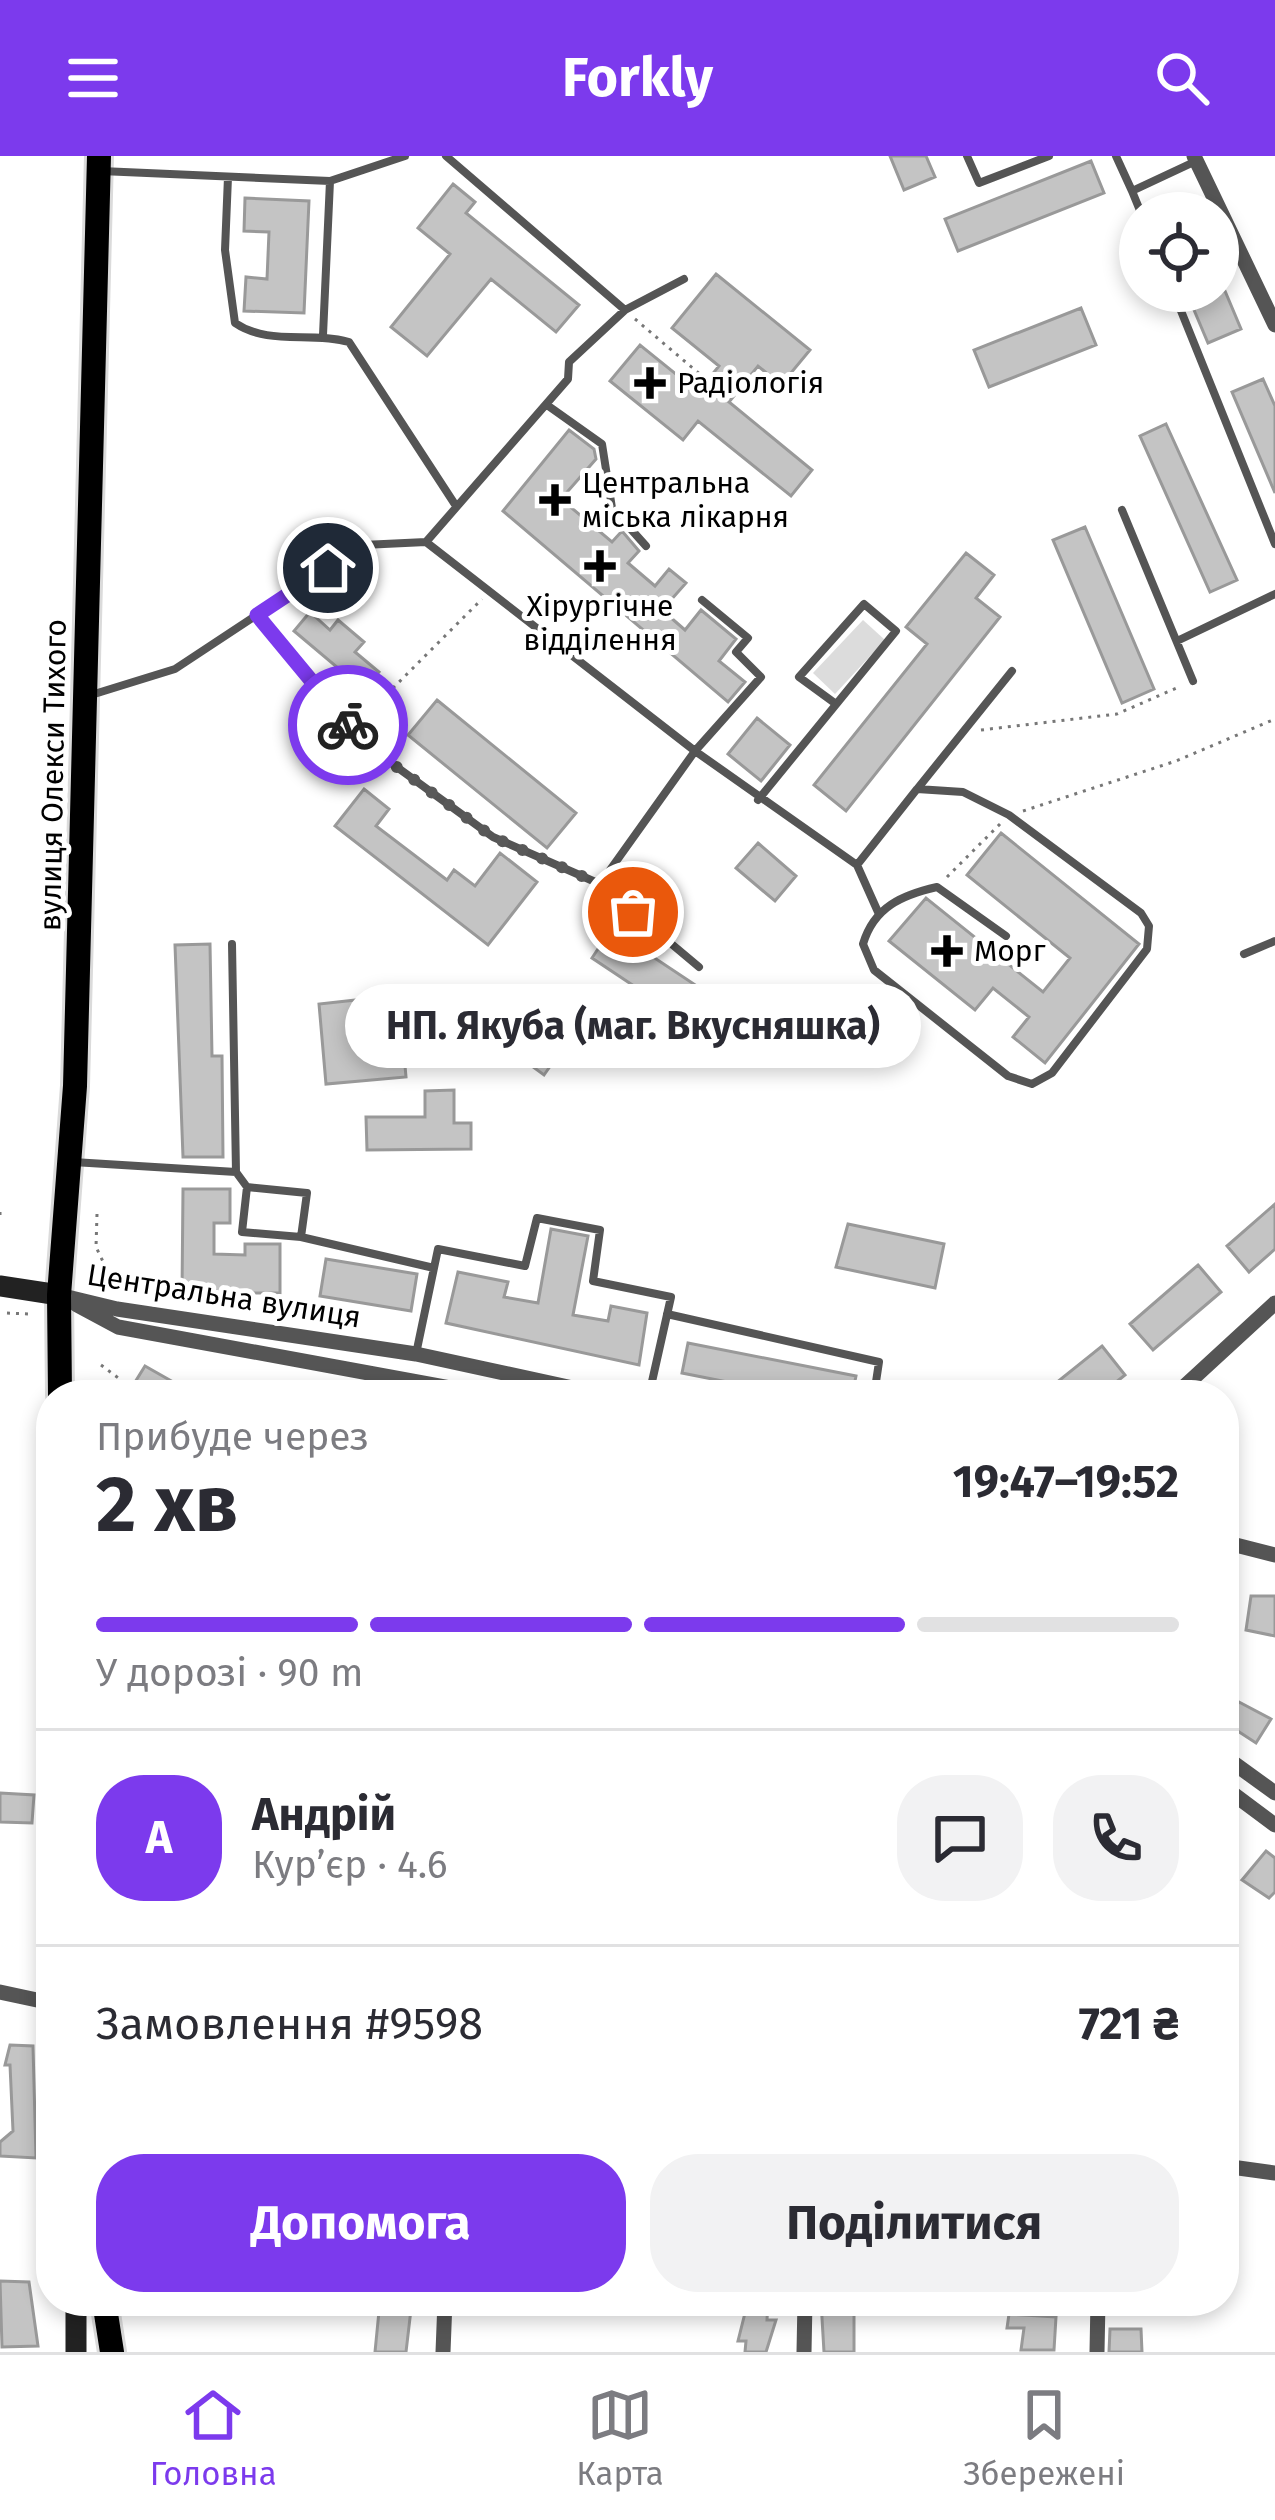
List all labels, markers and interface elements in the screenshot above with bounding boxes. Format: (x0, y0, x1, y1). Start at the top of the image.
icon: menu (60, 45, 126, 111)
icon: search (1149, 45, 1215, 111)
text: Forkly (562, 46, 713, 110)
map controls (1119, 192, 1239, 312)
button: locate (1119, 192, 1239, 312)
place label: Радіологія (677, 365, 824, 401)
marker: Радіологія (634, 367, 666, 399)
place label: Центральна міська лікарня (582, 465, 789, 535)
marker: Центральна міська лікарня (539, 484, 571, 516)
pin (277, 517, 379, 619)
icon: home (295, 535, 361, 601)
marker: Хірургічне відділення (584, 550, 616, 582)
place label: Хірургічне відділення (523, 588, 677, 658)
street label: вулиця Олекси Тихого (32, 619, 74, 931)
courier (288, 665, 408, 785)
icon: bike (315, 692, 381, 758)
pin (582, 861, 684, 963)
icon: bag (600, 879, 666, 945)
place label: Морг (974, 933, 1046, 969)
marker: Морг (931, 935, 963, 967)
callout: НП. Якуба (маг. Вкусняшка) (345, 984, 921, 1068)
text: НП. Якуба (маг. Вкусняшка) (386, 1003, 880, 1049)
street label: Центральна вулиця (85, 1257, 363, 1335)
text: Прибуде через (96, 1414, 369, 1460)
text: 19:47–19:52 (953, 1455, 1179, 1509)
text: 2 хв (96, 1458, 238, 1552)
text: У дорозі · 90 m (96, 1650, 363, 1696)
button: chat (897, 1775, 1023, 1901)
button: phone (1053, 1775, 1179, 1901)
text: Андрій (252, 1788, 396, 1842)
text: А (146, 1811, 172, 1865)
text: Кур’єр · 4.6 (252, 1842, 448, 1888)
text: Замовлення #9598 (96, 1997, 483, 2051)
text: 721 ₴ (1079, 1997, 1179, 2051)
button: Допомога (96, 2154, 626, 2292)
button: Поділитися (650, 2154, 1179, 2292)
tab: Головна (150, 2382, 277, 2494)
tab: Карта (576, 2382, 664, 2494)
tab: Збережені (963, 2382, 1125, 2494)

